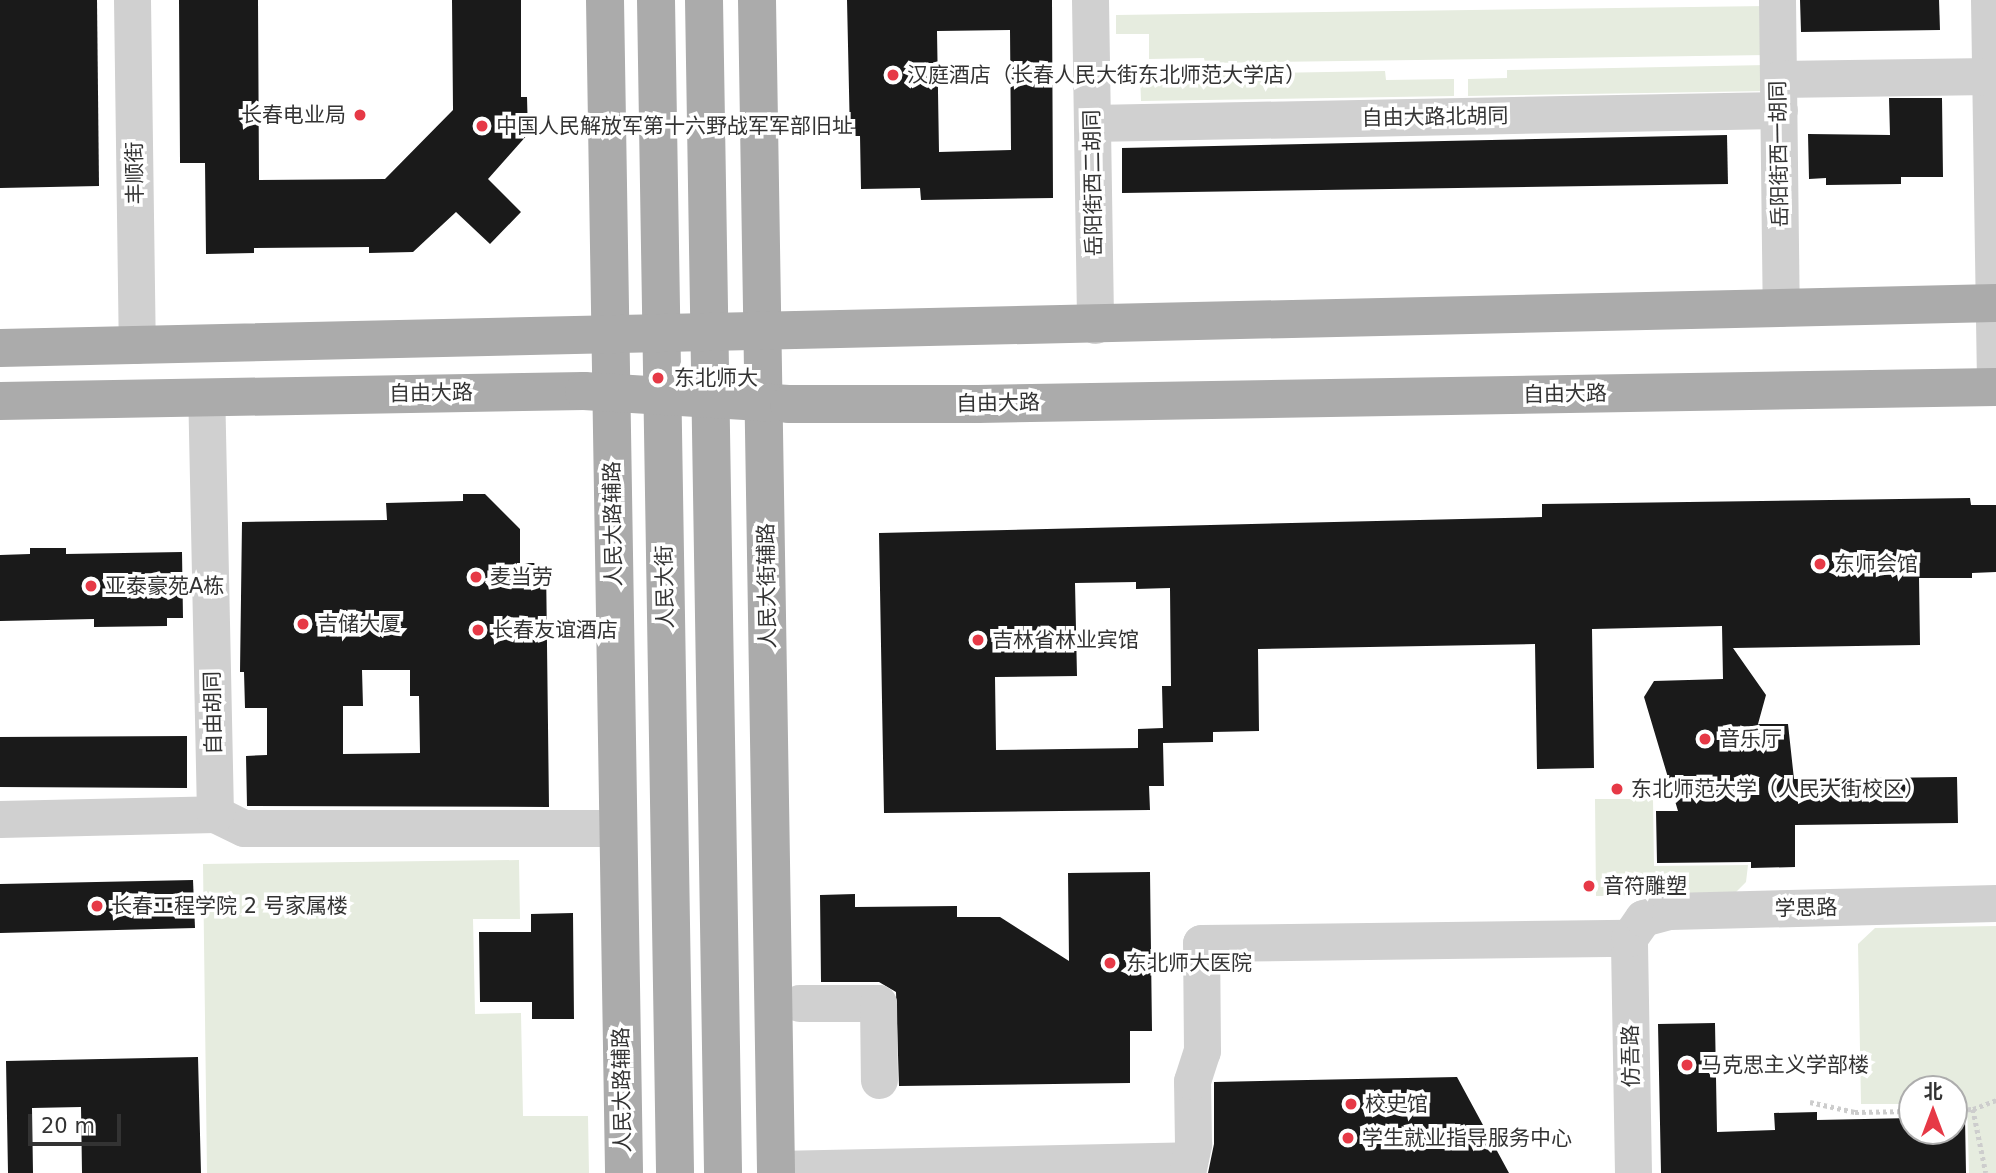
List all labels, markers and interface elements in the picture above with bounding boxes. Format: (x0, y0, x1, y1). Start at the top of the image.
place label: 汉庭酒店（长春人民大街东北师范大学店） (907, 62, 1306, 88)
marker: 汉庭酒店（长春人民大街东北师范大学店） (885, 67, 901, 83)
street label: 岳阳街西一胡同 (1765, 80, 1793, 228)
place label: 长春电业局 (241, 102, 346, 128)
street label: 自由大路北胡同 (1361, 103, 1509, 131)
marker: 长春电业局 (352, 107, 368, 123)
street label: 岳阳街西二胡同 (1079, 109, 1107, 257)
place label: 中国人民解放军第十六野战军军部旧址 (496, 113, 853, 139)
marker: 中国人民解放军第十六野战军军部旧址 (474, 118, 490, 134)
street label: 丰顺街 (122, 141, 148, 205)
place label: 东北师大 (674, 365, 758, 391)
marker: 东北师大 (648, 368, 668, 388)
street label: 自由大路 (389, 380, 473, 406)
street label: 自由大路 (1523, 381, 1607, 407)
street label: 自由大路 (956, 390, 1040, 416)
street label: 人民大路辅路 (599, 461, 627, 587)
street label: 人民大街辅路 (753, 523, 781, 649)
street label: 人民大街 (652, 545, 678, 629)
place label: 东师会馆 (1834, 551, 1918, 577)
marker: 东师会馆 (1812, 556, 1828, 572)
place label: 麦当劳 (490, 564, 553, 590)
marker: 麦当劳 (468, 569, 484, 585)
place label: 亚泰豪苑A栋 (105, 573, 224, 599)
marker: 亚泰豪苑A栋 (83, 578, 99, 594)
place label: 吉储大厦 (317, 611, 401, 637)
marker: 吉储大厦 (295, 616, 311, 632)
place label: 长春友谊酒店 (492, 617, 618, 643)
marker: 长春友谊酒店 (470, 622, 486, 638)
place label: 吉林省林业宾馆 (992, 627, 1139, 653)
marker: 吉林省林业宾馆 (970, 632, 986, 648)
street label: 自由胡同 (200, 671, 226, 755)
place label: 音乐厅 (1719, 726, 1782, 752)
marker: 音乐厅 (1697, 731, 1713, 747)
place label: 东北师范大学（人民大街校区） (1631, 776, 1925, 802)
marker: 东北师范大学（人民大街校区） (1609, 781, 1625, 797)
place label: 音符雕塑 (1603, 873, 1687, 899)
marker: 音符雕塑 (1581, 878, 1597, 894)
place label: 长春工程学院 2 号家属楼 (111, 893, 348, 919)
street label: 学思路 (1774, 895, 1838, 921)
marker: 长春工程学院 2 号家属楼 (89, 898, 105, 914)
place label: 东北师大医院 (1126, 950, 1252, 976)
marker: 东北师大医院 (1100, 953, 1120, 973)
street label: 仿吾路 (1618, 1024, 1644, 1088)
street label: 人民大路辅路 (608, 1027, 636, 1153)
place label: 马克思主义学部楼 (1701, 1052, 1869, 1078)
marker: 马克思主义学部楼 (1679, 1057, 1695, 1073)
north arrow (1898, 1075, 1968, 1145)
text: 北 (1923, 1080, 1943, 1102)
place label: 校史馆 (1365, 1091, 1428, 1117)
marker: 校史馆 (1343, 1096, 1359, 1112)
scale bar (32, 1100, 124, 1144)
text: 20 m (41, 1114, 95, 1138)
place label: 学生就业指导服务中心 (1362, 1125, 1572, 1151)
marker: 学生就业指导服务中心 (1340, 1130, 1356, 1146)

